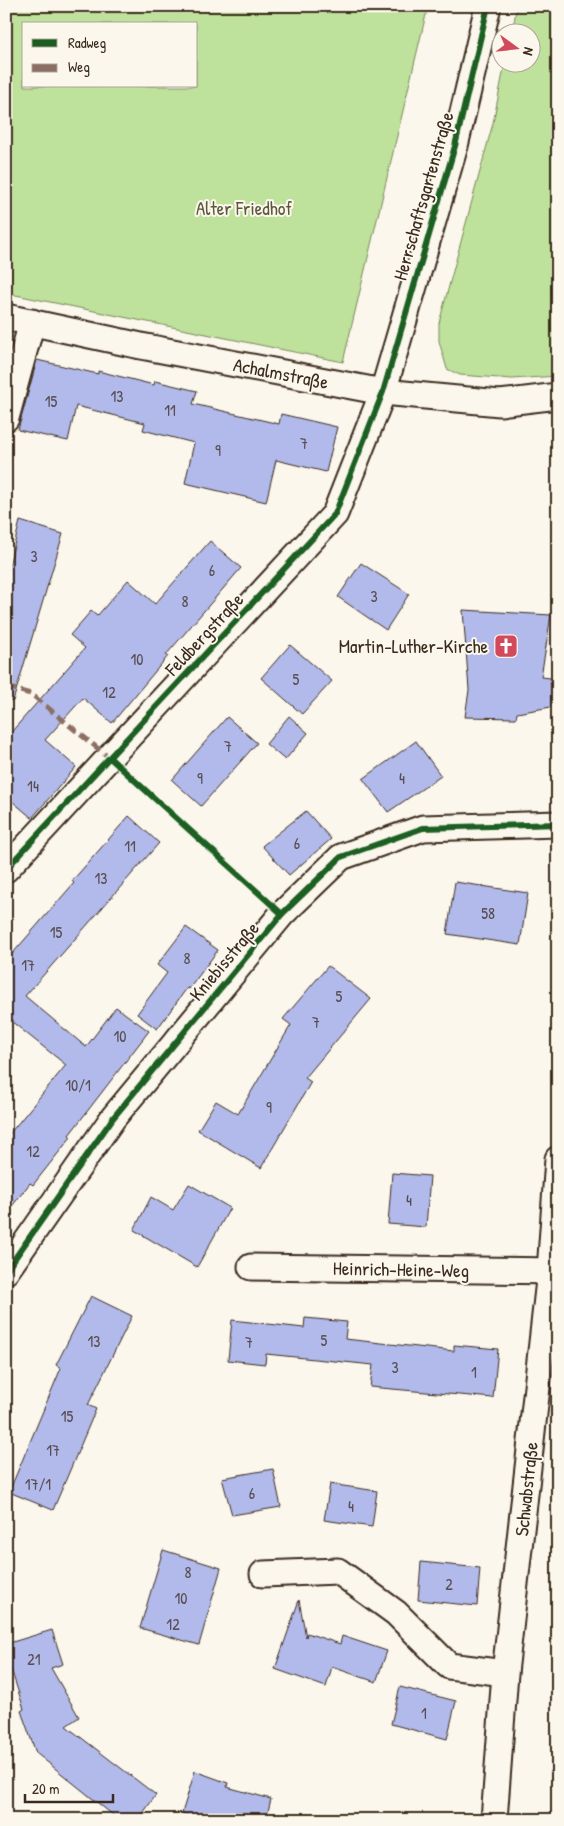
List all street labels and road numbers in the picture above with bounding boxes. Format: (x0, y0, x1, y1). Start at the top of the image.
street label: Herrschaftsgartenstraße (387, 108, 460, 283)
street label: Achalmstraße (231, 351, 331, 395)
street label: Feldbergstraße (158, 587, 249, 682)
street label: Kniebisstraße (183, 916, 265, 1006)
street label: Heinrich-Heine-Weg (333, 1255, 469, 1283)
street label: Schwabstraße (508, 1440, 544, 1537)

